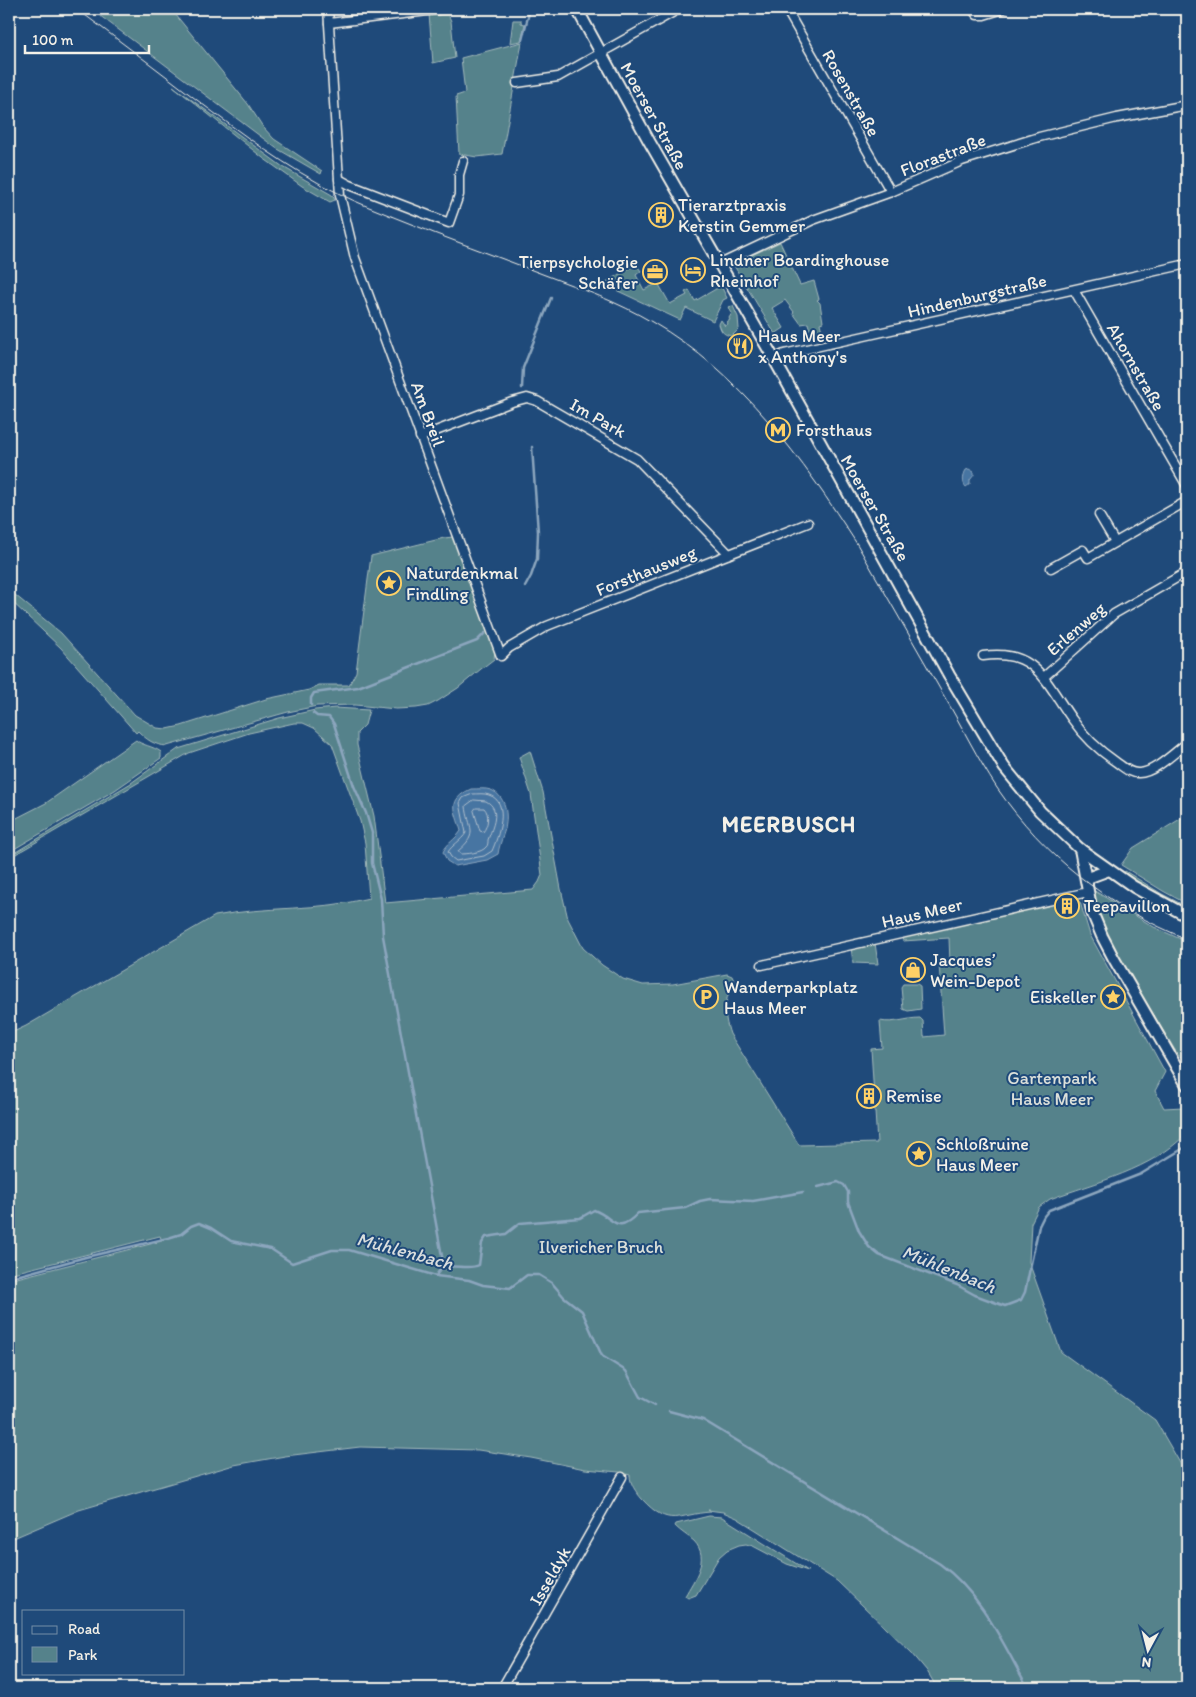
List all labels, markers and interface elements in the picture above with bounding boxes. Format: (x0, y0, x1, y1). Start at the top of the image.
scale bar (25, 22, 149, 54)
text: 100 m (32, 31, 74, 49)
street label: Rosenstraße (817, 46, 885, 140)
street label: Moerser Straße (615, 58, 693, 174)
street label: Florastraße (897, 129, 989, 181)
place label: Tierarztpraxis Kerstin Gemmer (678, 194, 806, 237)
building icon: Tierarztpraxis Kerstin Gemmer (648, 202, 674, 228)
place label: Lindner Boardinghouse Rheinhof (710, 249, 889, 292)
place label: Tierpsychologie Schäfer (519, 251, 639, 294)
hotel icon: Lindner Boardinghouse Rheinhof (680, 257, 706, 283)
office icon: Tierpsychologie Schäfer (642, 259, 668, 285)
street label: Hindenburgstraße (905, 269, 1049, 323)
street label: Ahornstraße (1102, 319, 1170, 415)
place label: Haus Meer x Anthony's (758, 325, 847, 368)
restaurant icon: Haus Meer x Anthony's (727, 333, 753, 359)
street label: Am Breil (406, 379, 450, 449)
street label: Im Park (566, 393, 631, 443)
metro station icon: Forsthaus (765, 417, 791, 443)
place label: Forsthaus (796, 419, 872, 441)
street label: Moerser Straße (836, 451, 914, 565)
street label: Forsthausweg (593, 541, 700, 601)
place label: Naturdenkmal Findling (406, 562, 518, 605)
place icon: Naturdenkmal Findling (376, 570, 402, 596)
street label: Erlenweg (1042, 597, 1111, 661)
district label: MEERBUSCH (722, 811, 856, 838)
street label: Haus Meer (879, 893, 965, 933)
building icon: Teepavillon (1054, 893, 1080, 919)
place label: Teepavillon (1084, 895, 1171, 917)
place label: Jacques’ Wein-Depot (930, 949, 1021, 992)
shop icon: Jacques’ Wein-Depot (900, 957, 926, 983)
place label: Wanderparkplatz Haus Meer (724, 976, 858, 1019)
parking icon: Wanderparkplatz Haus Meer (693, 984, 719, 1010)
place icon: Eiskeller (1100, 984, 1126, 1010)
place label: Eiskeller (1030, 986, 1096, 1008)
park label: Gartenpark Haus Meer (1007, 1067, 1097, 1110)
building icon: Remise (856, 1083, 882, 1109)
place label: Remise (886, 1085, 942, 1107)
place label: Schloßruine Haus Meer (936, 1133, 1029, 1176)
place icon: Schloßruine Haus Meer (906, 1141, 932, 1167)
water label: Mühlenbach (354, 1227, 457, 1275)
park label: Ilvericher Bruch (539, 1236, 664, 1258)
water label: Mühlenbach (899, 1240, 1000, 1299)
street label: Isseldyk (524, 1542, 576, 1609)
legend (22, 1610, 185, 1674)
text: Road (68, 1620, 101, 1638)
north arrow (1124, 1624, 1174, 1674)
text: Park (68, 1646, 98, 1664)
text: N (1141, 1653, 1152, 1671)

